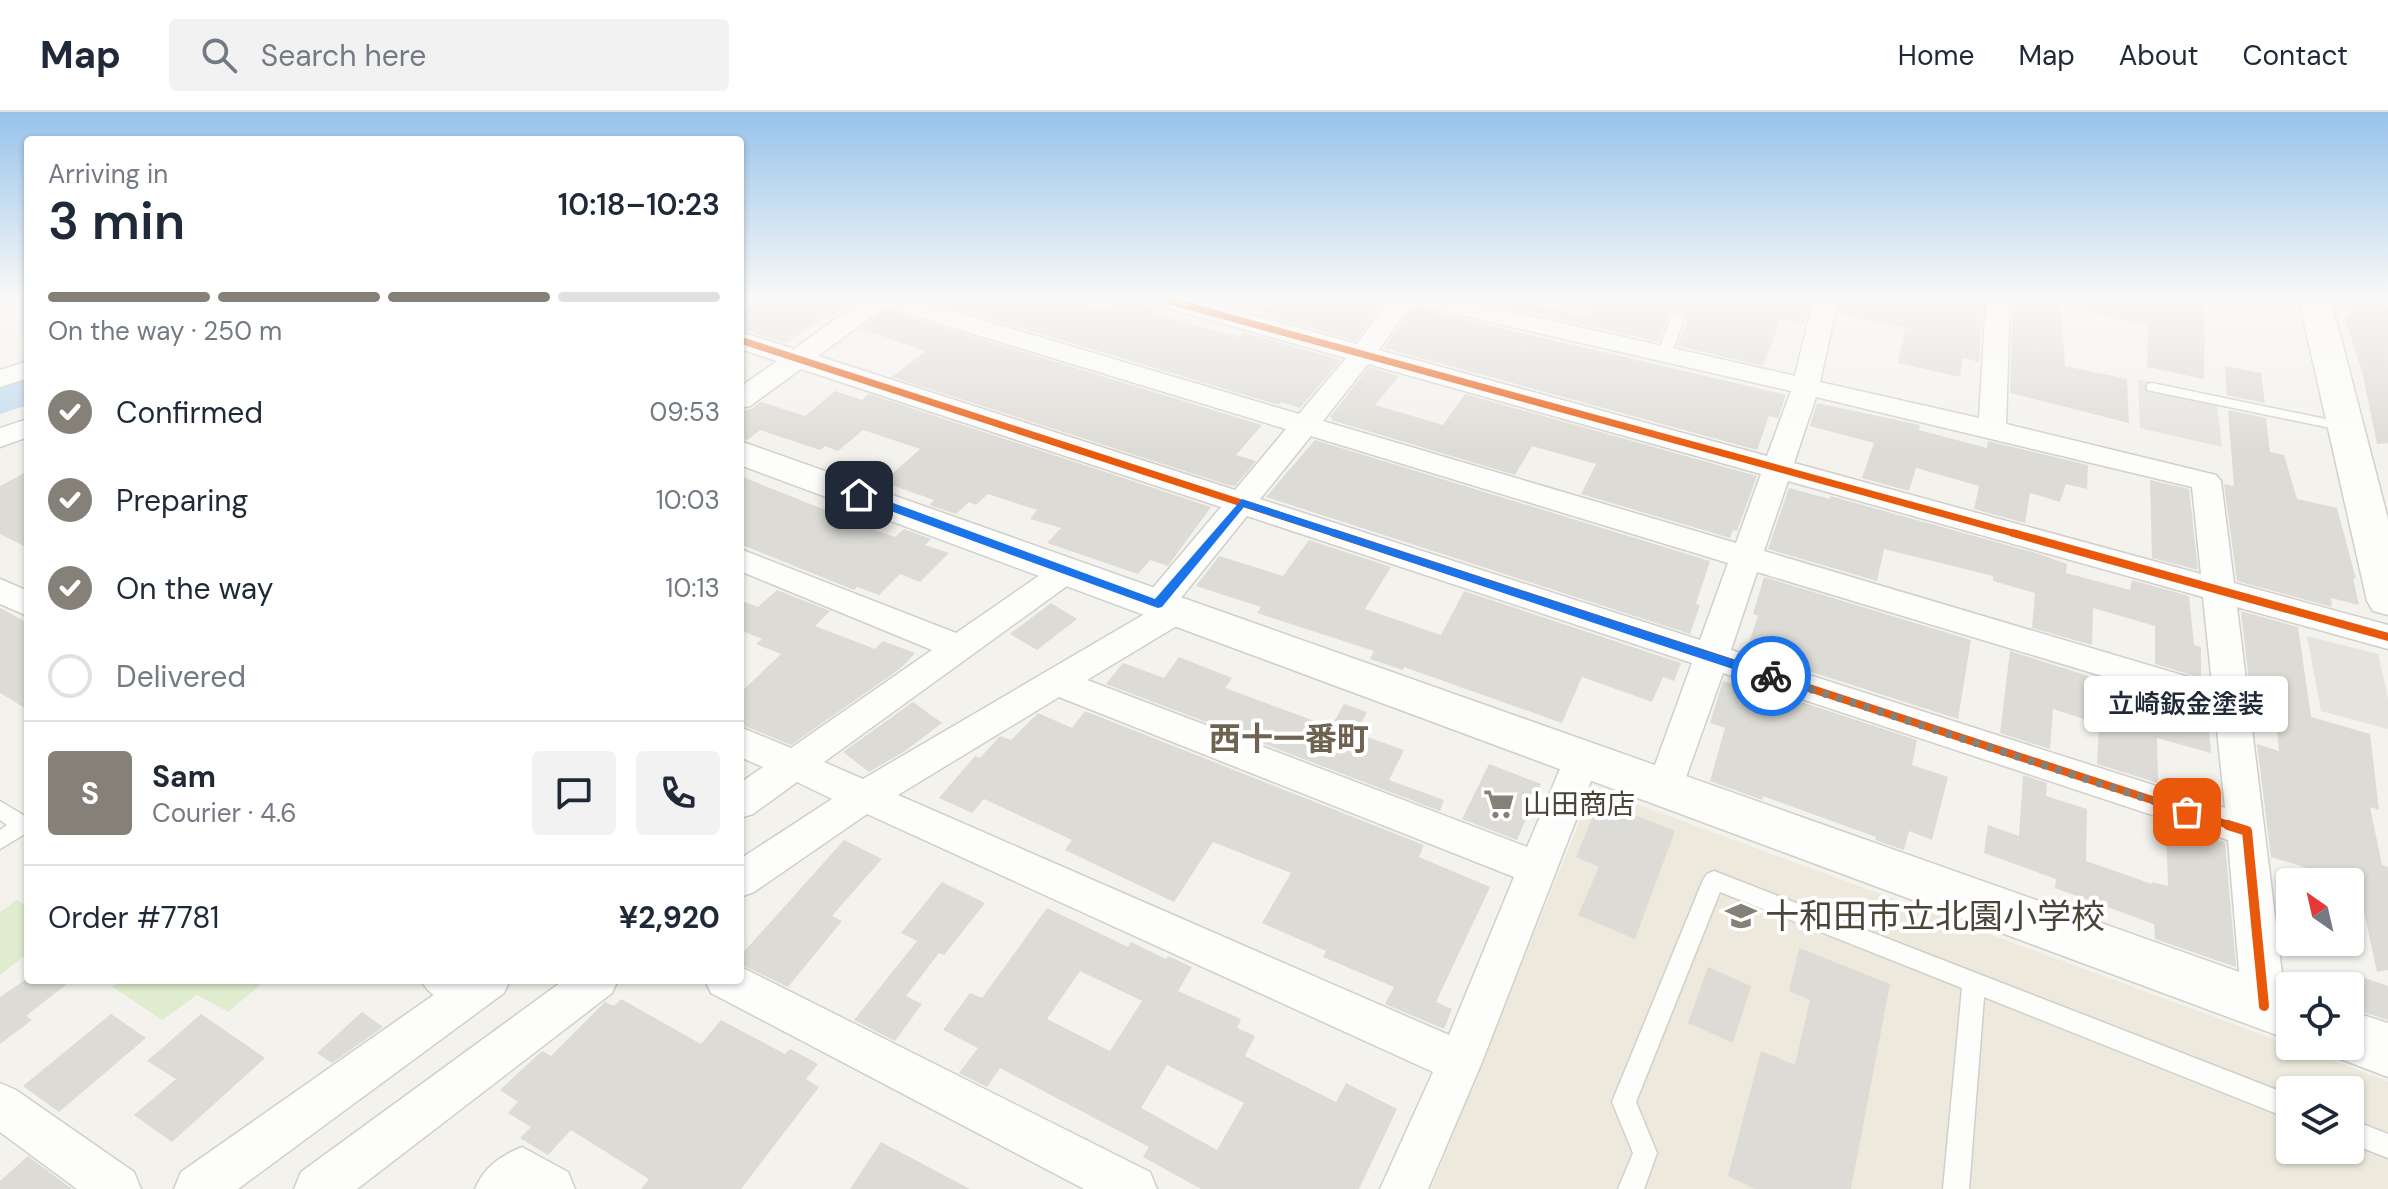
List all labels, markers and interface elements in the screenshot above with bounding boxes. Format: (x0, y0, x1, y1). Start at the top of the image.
search box (169, 19, 729, 91)
text: Map (40, 30, 121, 80)
icon: search (197, 33, 241, 77)
text: Search here (261, 36, 426, 75)
text: Home (1898, 37, 1974, 74)
text: Map (2018, 37, 2075, 74)
text: About (2119, 37, 2198, 74)
text: Contact (2242, 37, 2348, 74)
text: Arriving in (48, 157, 168, 191)
text: 10:18–10:23 (558, 185, 720, 224)
text: 3 min (48, 187, 185, 255)
text: On the way · 250 m (48, 314, 282, 348)
icon: check (48, 390, 92, 434)
text: Confirmed (116, 393, 263, 432)
text: 09:53 (649, 395, 720, 429)
pin (825, 461, 893, 529)
icon: home (837, 473, 881, 517)
icon: check (48, 478, 92, 522)
text: Preparing (116, 481, 248, 520)
text: 10:03 (656, 483, 720, 517)
icon: check (48, 566, 92, 610)
text: On the way (116, 569, 273, 608)
text: 10:13 (665, 571, 720, 605)
courier (1731, 636, 1811, 716)
icon: bike (1749, 654, 1793, 698)
text: Delivered (116, 657, 246, 696)
callout: 立崎鈑金塗装 (2085, 676, 2289, 732)
text: 立崎鈑金塗装 (2108, 687, 2264, 721)
district label: 西十一番町 (1209, 718, 1369, 760)
button: chat (532, 751, 616, 835)
button: phone (636, 751, 720, 835)
text: Sam (152, 757, 216, 796)
text: S (81, 774, 99, 813)
pin (2153, 778, 2221, 846)
place label: 山田商店 (1523, 786, 1635, 823)
supermarket icon: 山田商店 (1482, 787, 1516, 821)
icon: bag (2165, 790, 2209, 834)
text: Courier · 4.6 (152, 796, 297, 830)
north arrow (2276, 868, 2364, 956)
map controls (2276, 868, 2364, 1164)
place label: 十和田市立北園小学校 (1765, 894, 2105, 939)
text: Order #7781 (48, 898, 219, 937)
text: ¥2,920 (619, 898, 720, 937)
school or university icon: 十和田市立北園小学校 (1724, 899, 1758, 933)
button: locate (2276, 972, 2364, 1060)
button: layers (2276, 1076, 2364, 1164)

